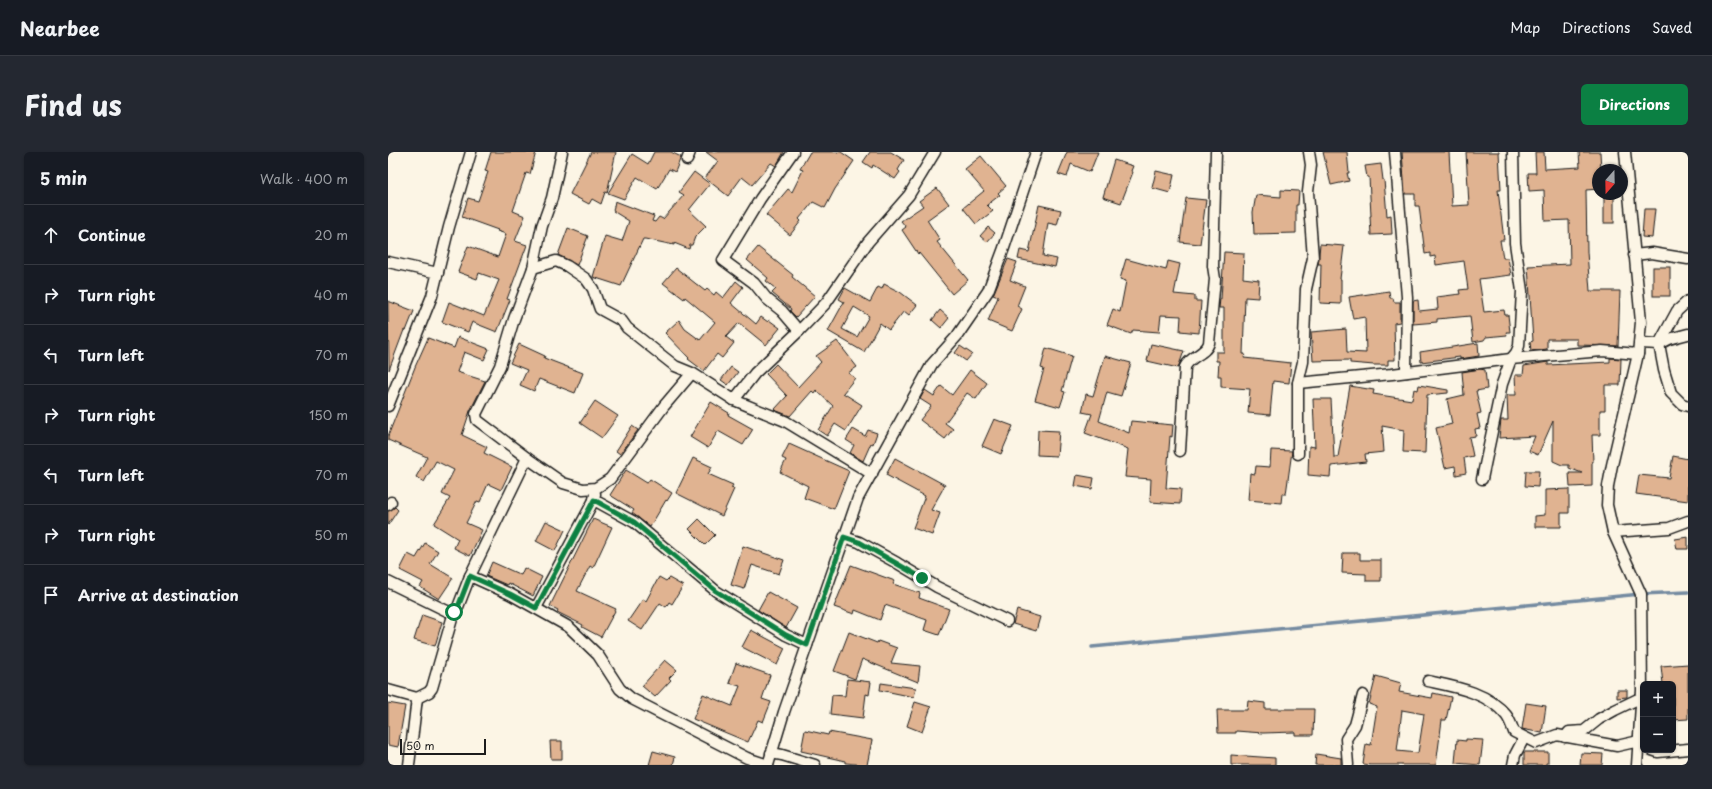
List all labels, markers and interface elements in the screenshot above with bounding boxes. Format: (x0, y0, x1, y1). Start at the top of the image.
text: Nearbee (20, 14, 100, 42)
text: Map (1510, 17, 1540, 38)
text: Directions (1562, 17, 1630, 38)
text: Saved (1652, 17, 1692, 38)
text: Find us (24, 83, 122, 126)
button: Directions (1581, 84, 1688, 125)
north arrow (1592, 164, 1628, 200)
text: 5 min (40, 165, 87, 191)
text: Walk · 400 m (260, 169, 348, 188)
text: Continue (78, 223, 146, 246)
icon: ahead (40, 224, 62, 246)
text: 20 m (314, 225, 348, 244)
text: Turn right (78, 283, 155, 306)
icon: right (40, 284, 62, 306)
text: 40 m (314, 285, 348, 304)
text: Turn left (78, 343, 144, 366)
icon: left (40, 344, 62, 366)
text: 70 m (315, 345, 348, 364)
text: Turn right (78, 403, 155, 426)
icon: right (40, 404, 62, 426)
text: 150 m (309, 405, 348, 424)
text: Turn left (78, 463, 144, 486)
icon: left (40, 464, 62, 486)
text: 70 m (315, 465, 348, 484)
text: Turn right (78, 523, 155, 546)
icon: right (40, 524, 62, 546)
text: 50 m (314, 525, 348, 544)
route end (913, 569, 931, 587)
text: Arrive at destination (78, 583, 239, 606)
icon: arrive (40, 584, 62, 606)
route start (445, 603, 463, 621)
map controls (1640, 681, 1676, 753)
button: + (1640, 681, 1676, 717)
button: − (1640, 717, 1676, 753)
scale bar (400, 737, 486, 756)
text: 50 m (406, 737, 435, 754)

